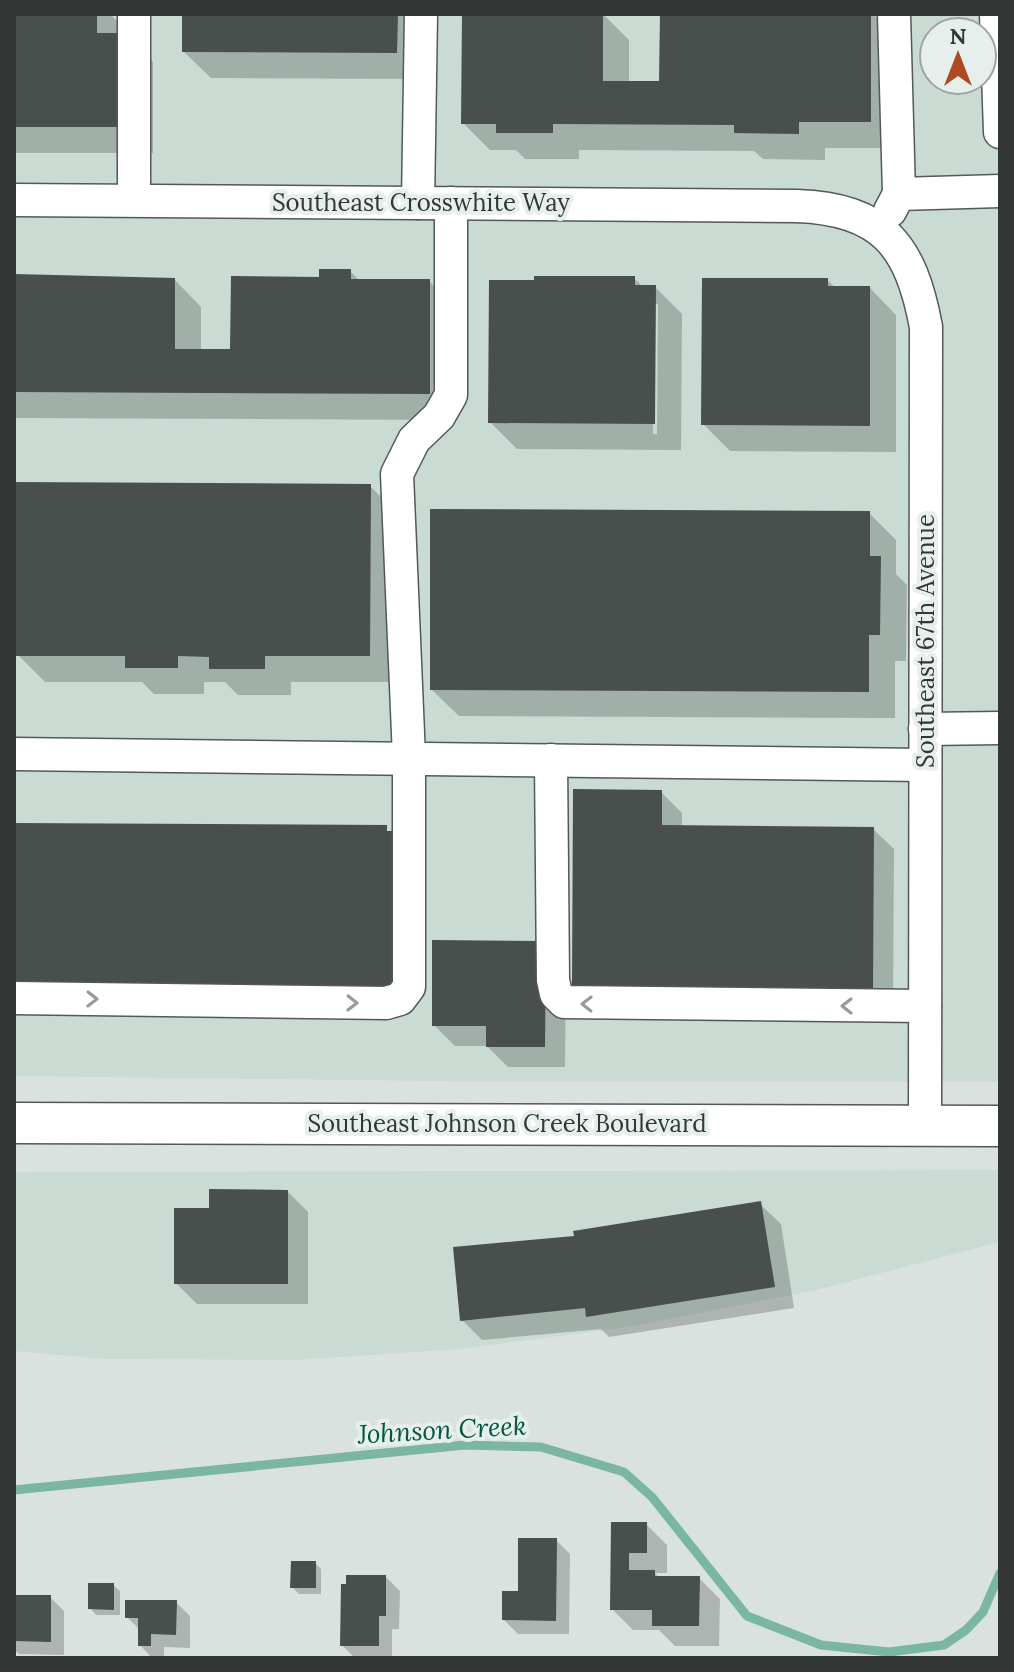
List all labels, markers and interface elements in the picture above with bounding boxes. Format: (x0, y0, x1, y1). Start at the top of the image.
north arrow (918, 16, 998, 96)
text: N (949, 22, 967, 50)
street label: Southeast Crosswhite Way (272, 187, 570, 218)
street label: Southeast 67th Avenue (910, 514, 941, 768)
one-way arrow (86, 990, 99, 1008)
one-way arrow (346, 994, 359, 1011)
one-way arrow (580, 995, 593, 1013)
one-way arrow (840, 997, 853, 1015)
street label: Southeast Johnson Creek Boulevard (307, 1108, 707, 1139)
water label: Johnson Creek (356, 1409, 527, 1450)

